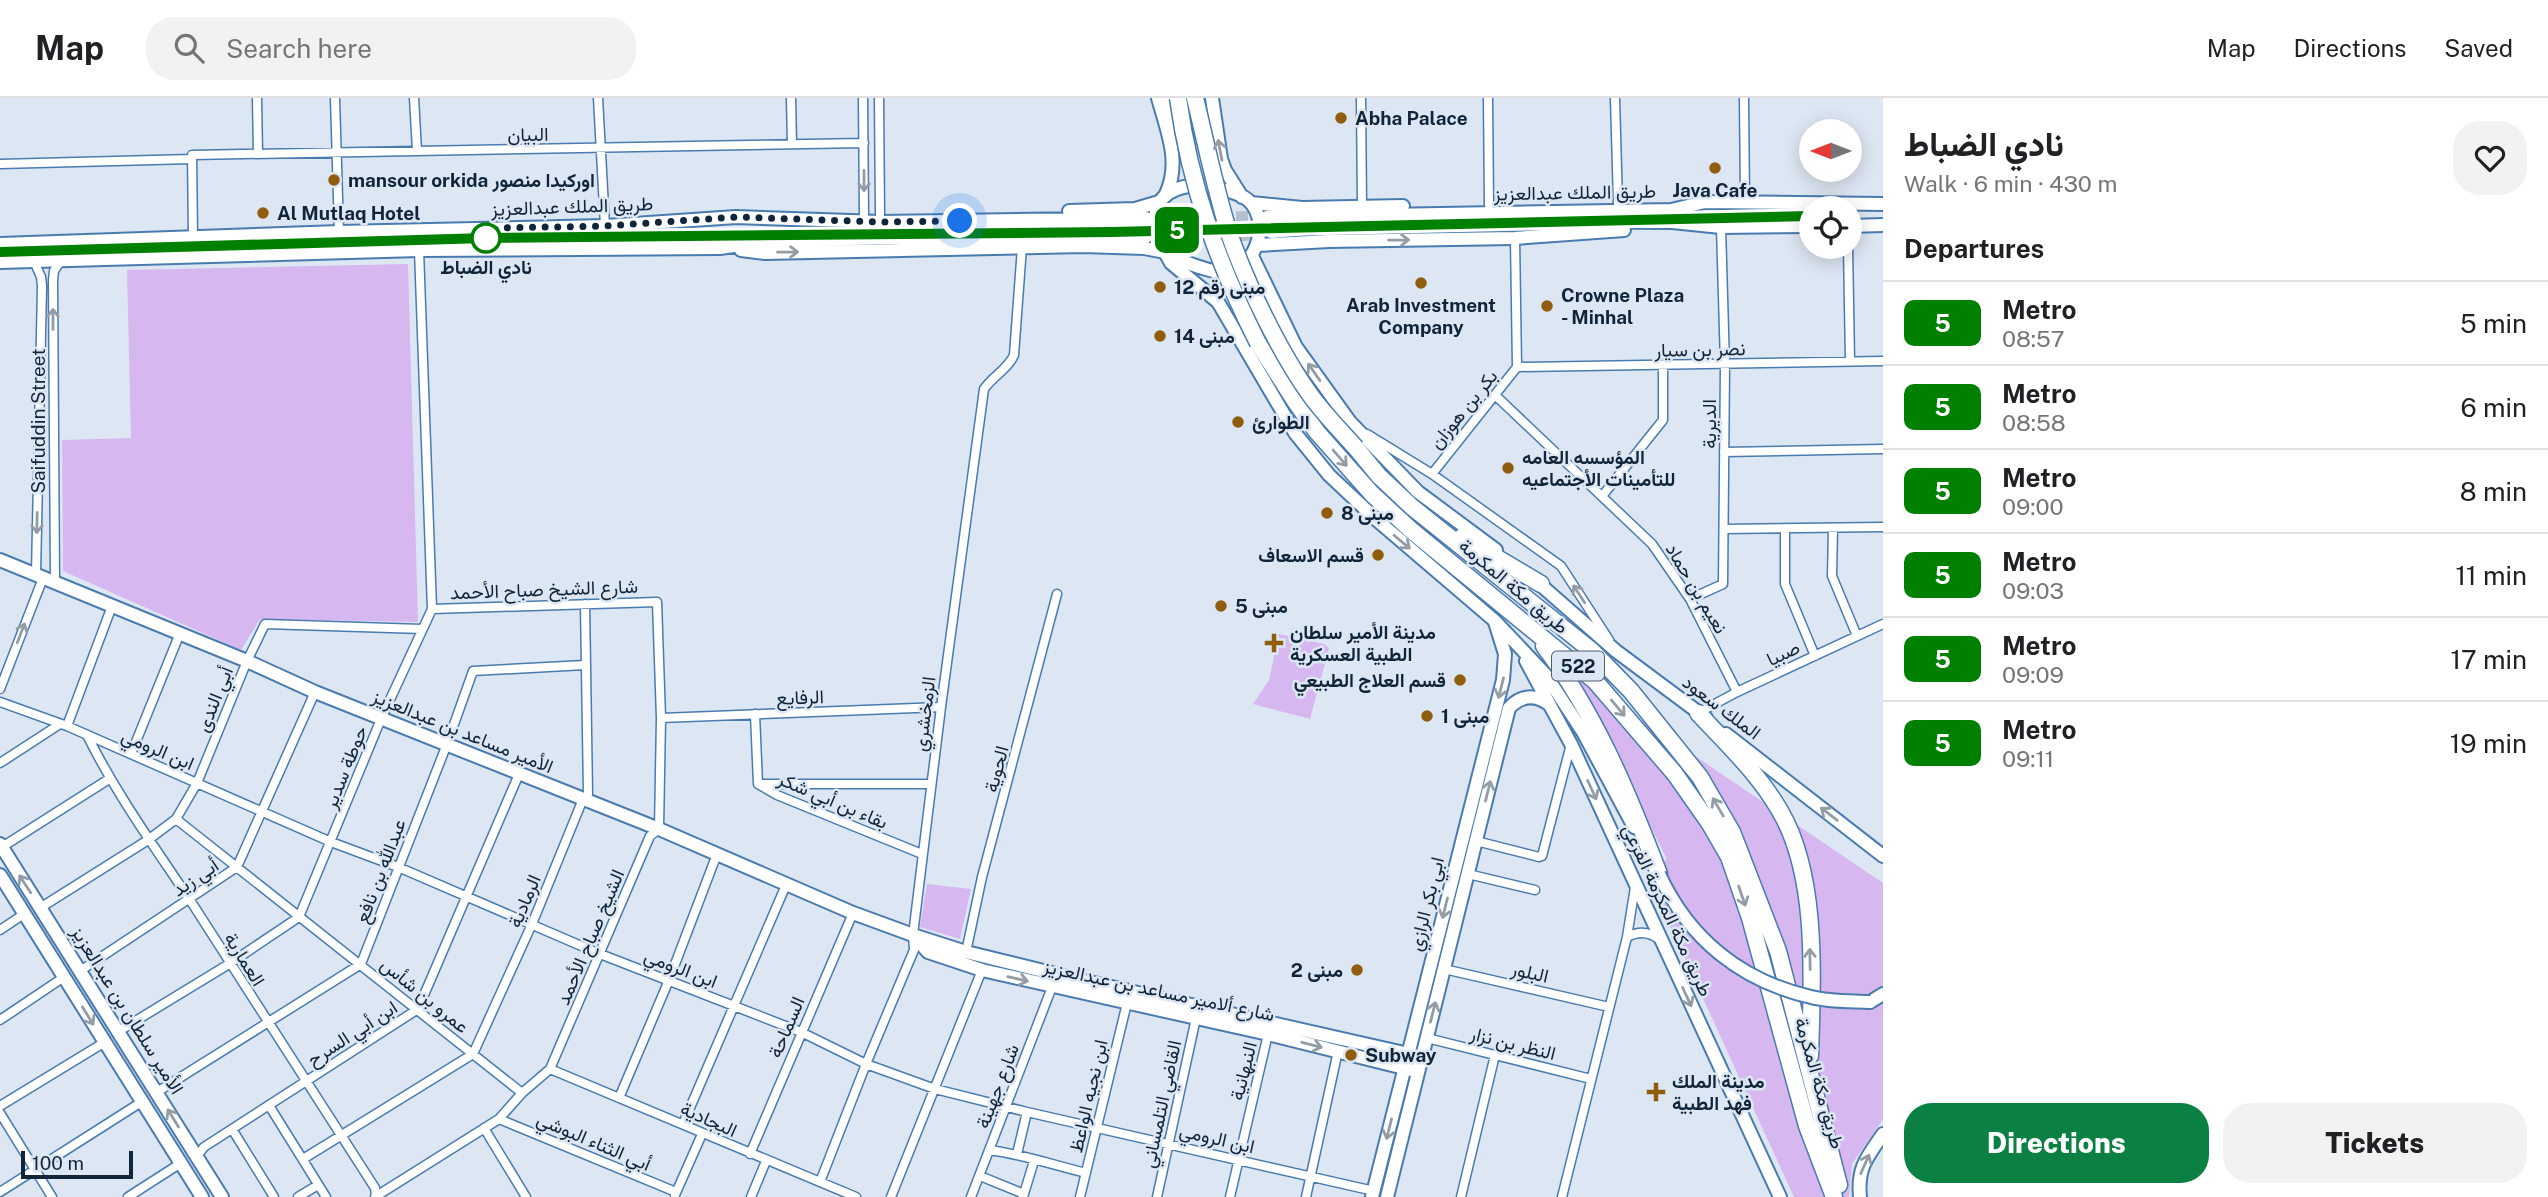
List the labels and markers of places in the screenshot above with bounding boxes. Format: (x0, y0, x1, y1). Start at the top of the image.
place label: Abha Palace (1355, 107, 1468, 129)
marker: Abha Palace (1333, 110, 1349, 126)
marker: Java Cafe (1707, 160, 1723, 176)
place label: mansour orkida اوركيدا منصور (348, 169, 595, 193)
marker: mansour orkida اوركيدا منصور (326, 172, 342, 188)
place label: Java Cafe (1672, 179, 1758, 201)
place label: Al Mutlaq Hotel (277, 202, 421, 224)
marker: Al Mutlaq Hotel (255, 205, 271, 221)
marker: نادي الضباط (471, 223, 501, 253)
place label: نادي الضباط (440, 256, 532, 284)
marker: Arab Investment Company (1413, 275, 1429, 291)
place label: مبنى رقم 12 (1174, 276, 1265, 300)
marker: مبنى رقم 12 (1152, 279, 1168, 295)
place label: Crowne Plaza - Minhal (1561, 284, 1684, 328)
place label: Arab Investment Company (1346, 294, 1496, 338)
marker: Crowne Plaza - Minhal (1539, 298, 1555, 314)
place label: مبنى 14 (1174, 325, 1235, 348)
marker: مبنى 14 (1152, 328, 1168, 344)
place label: الطوارئ (1252, 411, 1310, 435)
marker: الطوارئ (1230, 414, 1246, 430)
place label: المؤسسه العامه للتأمينات الأجتماعيه (1522, 446, 1675, 491)
marker: المؤسسه العامه للتأمينات الأجتماعيه (1500, 460, 1516, 476)
place label: مبنى 8 (1341, 502, 1394, 525)
marker: مبنى 8 (1319, 505, 1335, 521)
place label: قسم الاسعاف (1258, 544, 1364, 568)
marker: قسم الاسعاف (1370, 547, 1386, 563)
place label: مبنى 5 (1235, 595, 1288, 618)
marker: مبنى 5 (1213, 598, 1229, 614)
place label: مدينة الأمير سلطان الطبية العسكرية (1290, 621, 1436, 667)
marker: مدينة الأمير سلطان الطبية العسكرية (1264, 633, 1284, 653)
place label: قسم العلاج الطبيعي (1294, 669, 1446, 697)
marker: قسم العلاج الطبيعي (1452, 672, 1468, 688)
place label: مبنى 1 (1441, 705, 1489, 728)
marker: مبنى 1 (1419, 708, 1435, 724)
place label: مبنى 2 (1291, 959, 1343, 982)
marker: مبنى 2 (1349, 962, 1365, 978)
place label: Subway (1365, 1044, 1437, 1066)
marker: Subway (1343, 1047, 1359, 1063)
place label: مدينة الملك فهد الطبية (1672, 1070, 1765, 1115)
marker: مدينة الملك فهد الطبية (1646, 1082, 1666, 1102)

